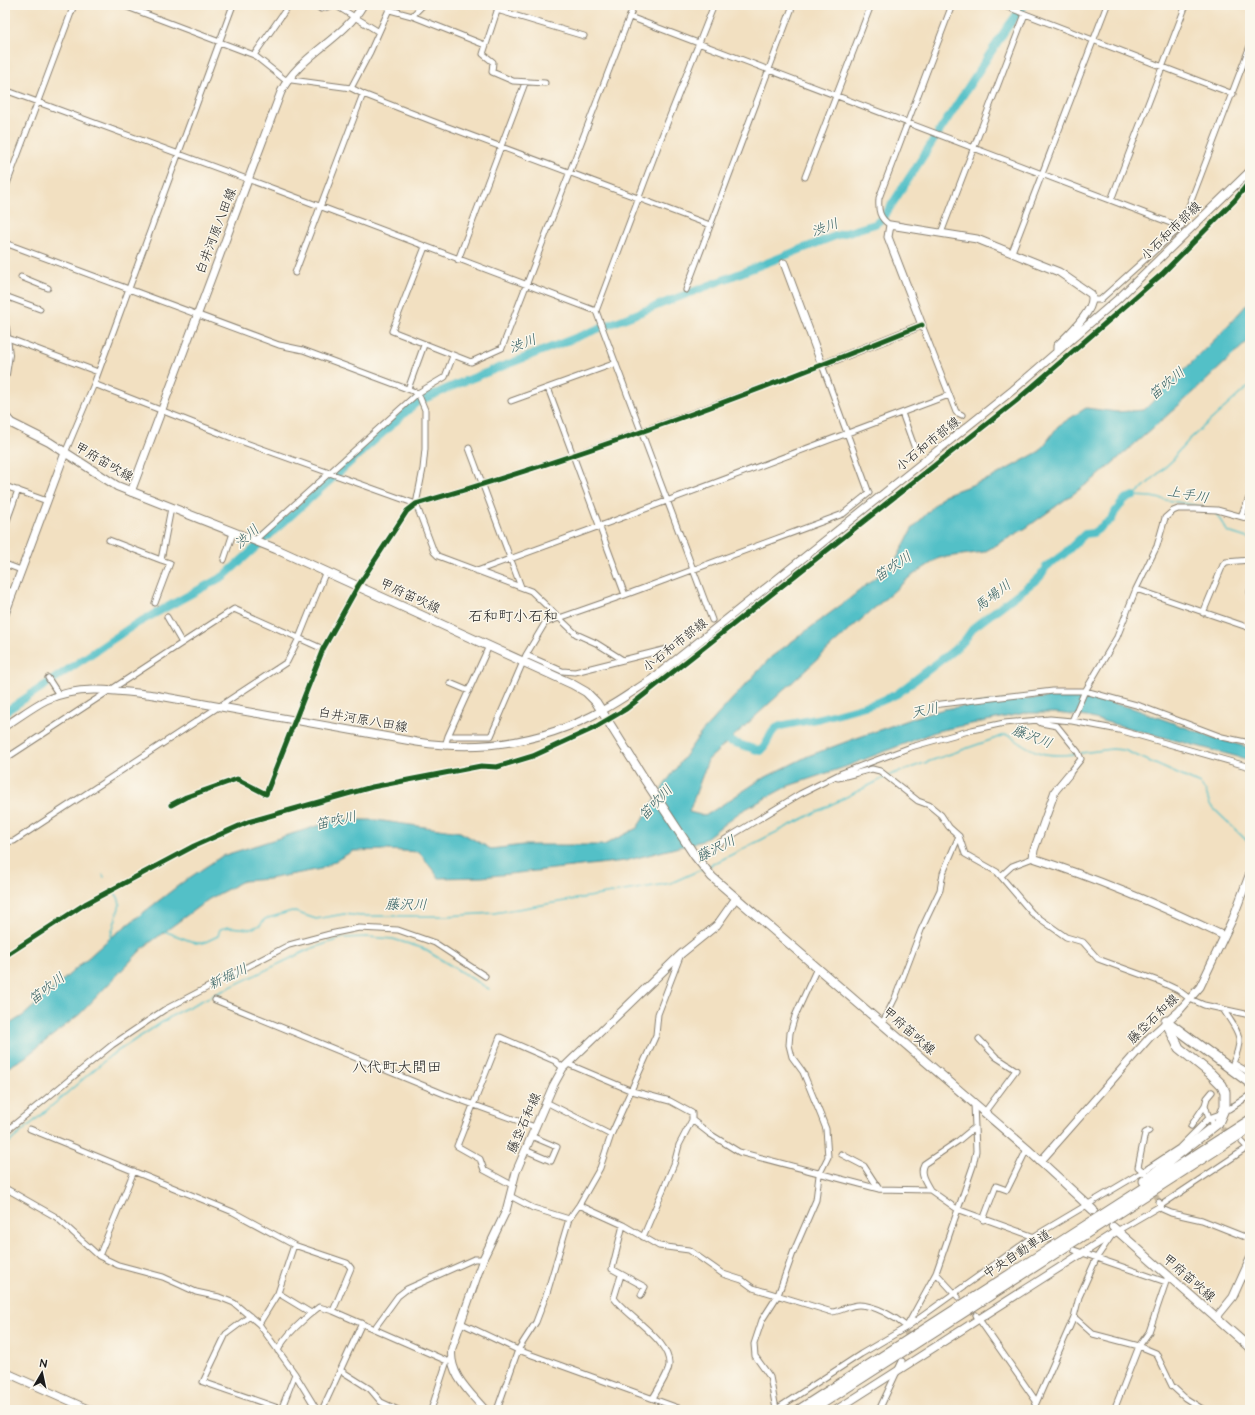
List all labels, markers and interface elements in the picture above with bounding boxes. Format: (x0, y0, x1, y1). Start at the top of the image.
street label: 白井河原八田線 (191, 184, 241, 277)
street label: 小石和市部線 (1137, 197, 1206, 265)
water label: 渋川 (808, 214, 842, 242)
water label: 渋川 (506, 330, 540, 358)
water label: 笛吹川 (1144, 363, 1190, 405)
street label: 小石和市部線 (892, 412, 965, 476)
street label: 甲府笛吹線 (71, 438, 138, 487)
water label: 上手川 (1166, 482, 1210, 508)
water label: 渋川 (230, 520, 264, 554)
water label: 笛吹川 (870, 547, 916, 587)
street label: 甲府笛吹線 (377, 574, 444, 618)
water label: 馬場川 (970, 575, 1016, 617)
district label: 石和町小石和 (468, 606, 558, 627)
street label: 小石和市部線 (639, 613, 712, 676)
water label: 天川 (909, 698, 941, 724)
street label: 白井河原八田線 (317, 703, 410, 737)
water label: 藤沢川 (1009, 720, 1055, 754)
water label: 笛吹川 (634, 781, 678, 825)
water label: 笛吹川 (313, 807, 359, 835)
water label: 藤沢川 (693, 831, 739, 867)
water label: 藤沢川 (385, 895, 427, 915)
water label: 新堀川 (205, 959, 251, 995)
water label: 笛吹川 (24, 968, 70, 1010)
street label: 藤垈石和線 (1123, 989, 1183, 1048)
street label: 甲府笛吹線 (879, 1003, 940, 1060)
district label: 八代町大間田 (352, 1057, 442, 1078)
street label: 藤垈石和線 (503, 1089, 546, 1156)
street label: 中央自動車道 (979, 1225, 1055, 1283)
street label: 甲府笛吹線 (1159, 1250, 1220, 1307)
north arrow (22, 1353, 62, 1393)
text: N (39, 1356, 48, 1372)

